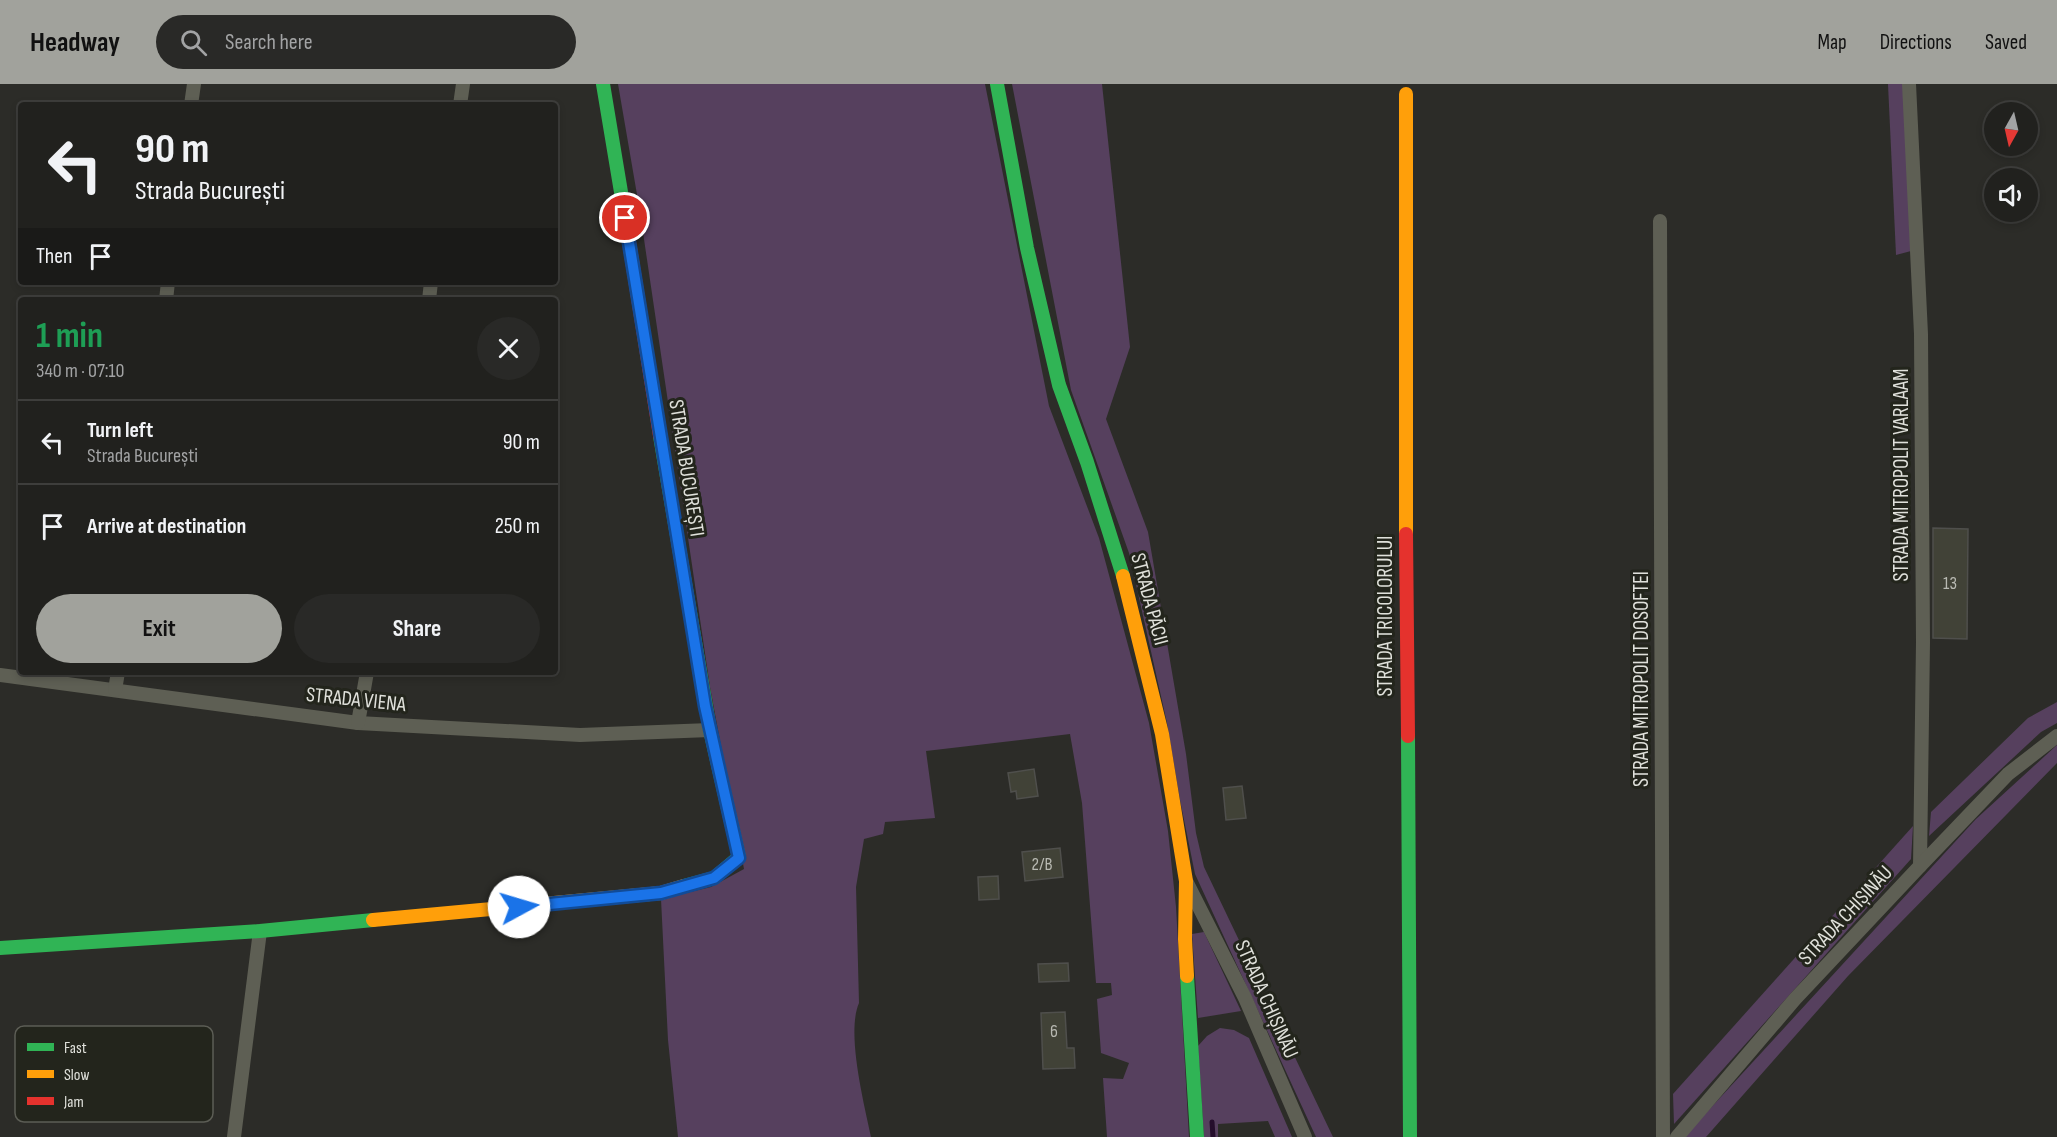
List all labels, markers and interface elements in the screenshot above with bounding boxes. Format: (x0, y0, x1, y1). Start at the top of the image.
search box (156, 15, 576, 69)
text: Headway (30, 26, 120, 59)
icon: search (177, 26, 210, 59)
text: Search here (225, 29, 312, 56)
text: Map (1817, 30, 1847, 55)
text: Directions (1880, 30, 1952, 55)
text: Saved (1985, 30, 2027, 55)
north arrow (1984, 102, 2038, 156)
map controls (1984, 102, 2038, 222)
text: 90 m (135, 124, 209, 175)
icon: left (36, 126, 114, 204)
button: sound (1984, 168, 2038, 222)
text: Strada București (135, 175, 285, 207)
pin (599, 192, 650, 243)
icon: arrive (608, 201, 641, 234)
icon: arrive (84, 240, 117, 273)
text: Then (36, 243, 72, 270)
text: 1 min (36, 315, 103, 358)
button: close (477, 317, 540, 380)
text: 340 m · 07:10 (36, 359, 125, 383)
street label: STRADA MITROPOLIT VARLAAM (1889, 369, 1914, 581)
street label: STRADA BUCUREȘTI (663, 398, 710, 538)
text: Turn left (87, 417, 153, 444)
icon: left (36, 426, 69, 459)
text: 90 m (503, 429, 540, 456)
text: Strada București (87, 444, 198, 468)
icon: arrive (36, 510, 69, 543)
text: Arrive at destination (87, 513, 246, 540)
text: 250 m (495, 513, 540, 540)
street label: STRADA TRICOLORULUI (1373, 536, 1398, 697)
street label: STRADA PĂCII (1125, 550, 1174, 648)
street label: STRADA MITROPOLIT DOSOFTEI (1629, 571, 1654, 787)
house number: 13 (1943, 573, 1957, 594)
button: Exit (36, 594, 282, 663)
button: Share (294, 594, 540, 663)
street label: STRADA VIENA (305, 682, 408, 717)
house number: 2/B (1031, 854, 1053, 875)
street label: STRADA CHIȘINĂU (1793, 861, 1898, 970)
position arrow (487, 875, 551, 939)
street label: STRADA CHIȘINĂU (1229, 936, 1304, 1062)
house number: 6 (1050, 1021, 1058, 1042)
legend (15, 1026, 213, 1122)
text: Fast (64, 1039, 87, 1058)
text: Slow (64, 1066, 89, 1085)
text: Jam (63, 1093, 84, 1112)

